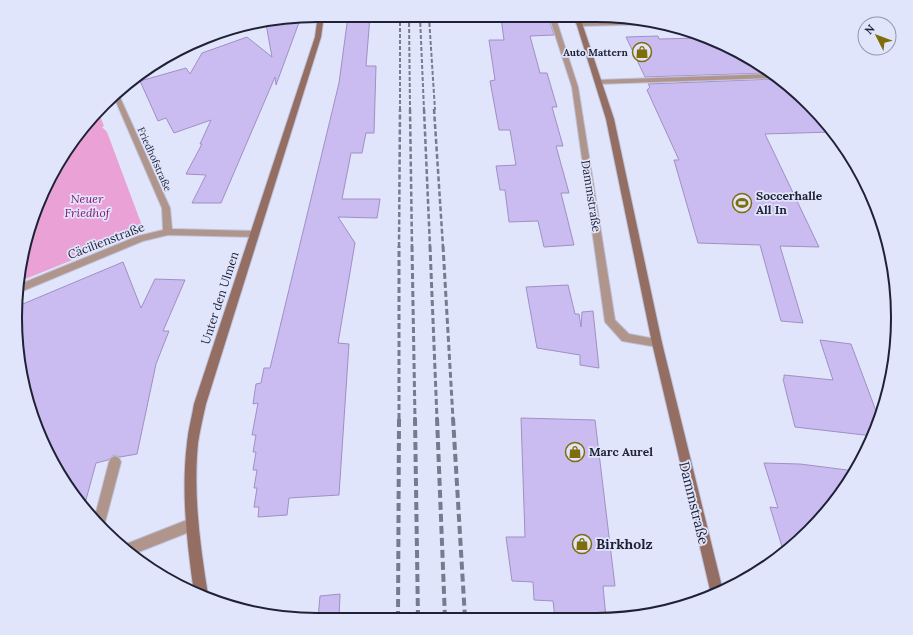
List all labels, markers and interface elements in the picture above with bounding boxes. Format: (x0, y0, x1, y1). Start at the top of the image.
north arrow (857, 16, 897, 56)
text: N (862, 21, 878, 37)
shop icon: Auto Mattern (631, 41, 653, 63)
place label: Auto Mattern (563, 46, 629, 59)
street label: Friedhofstraße (135, 125, 175, 194)
street label: Dammstraße (578, 159, 605, 233)
place label: Soccerhalle All In (756, 188, 823, 217)
park label: Neuer Friedhof (64, 191, 111, 220)
sports icon: Soccerhalle All In (731, 192, 753, 214)
street label: Cäcilienstraße (65, 219, 147, 262)
street label: Unter den Ulmen (197, 250, 242, 346)
shop icon: Marc Aurel (564, 441, 586, 463)
place label: Marc Aurel (589, 444, 653, 459)
street label: Dammstraße (675, 460, 713, 547)
shop icon: Birkholz (571, 533, 593, 555)
place label: Birkholz (596, 535, 653, 553)

